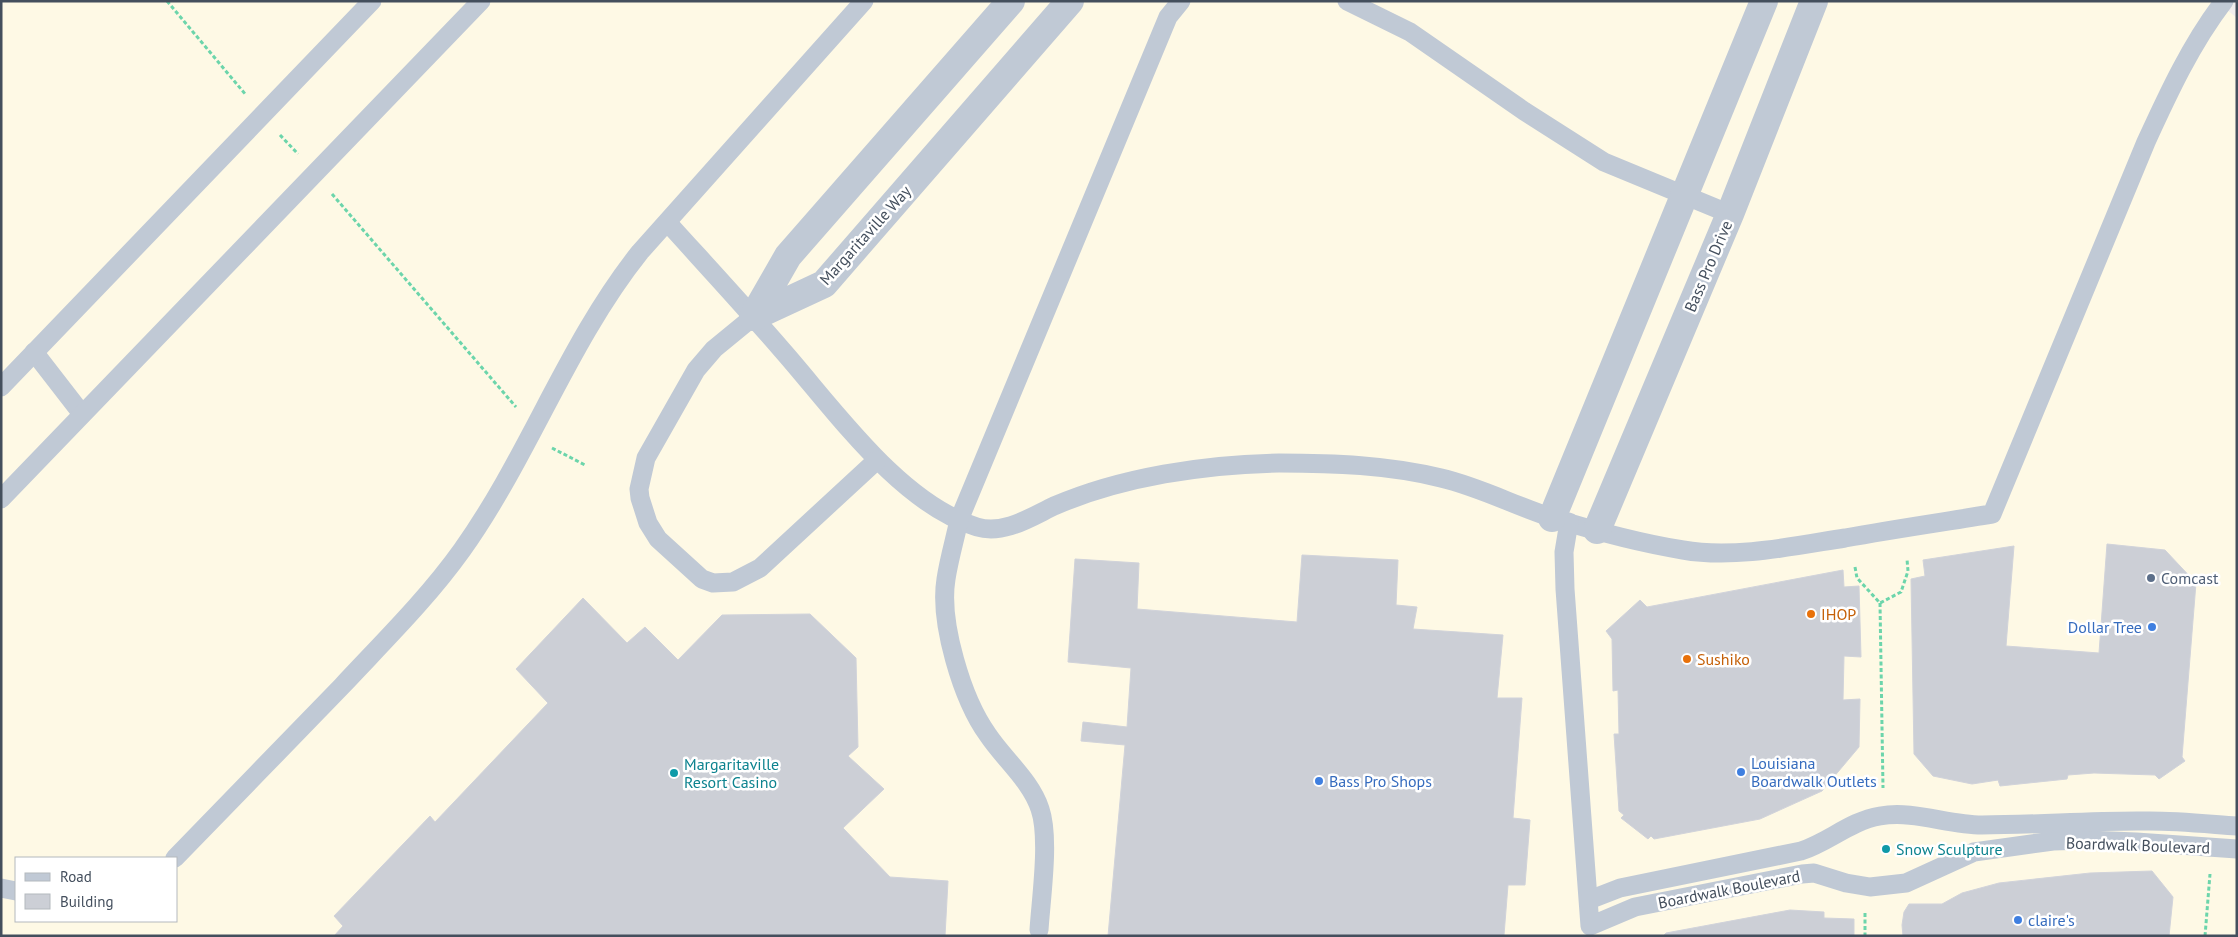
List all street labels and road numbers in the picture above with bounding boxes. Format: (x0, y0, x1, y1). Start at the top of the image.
street label: Margaritaville Way (815, 181, 915, 289)
street label: Bass Pro Drive (1680, 217, 1736, 315)
street label: Boardwalk Boulevard (2065, 832, 2211, 858)
street label: Boardwalk Boulevard (1656, 865, 1802, 913)

